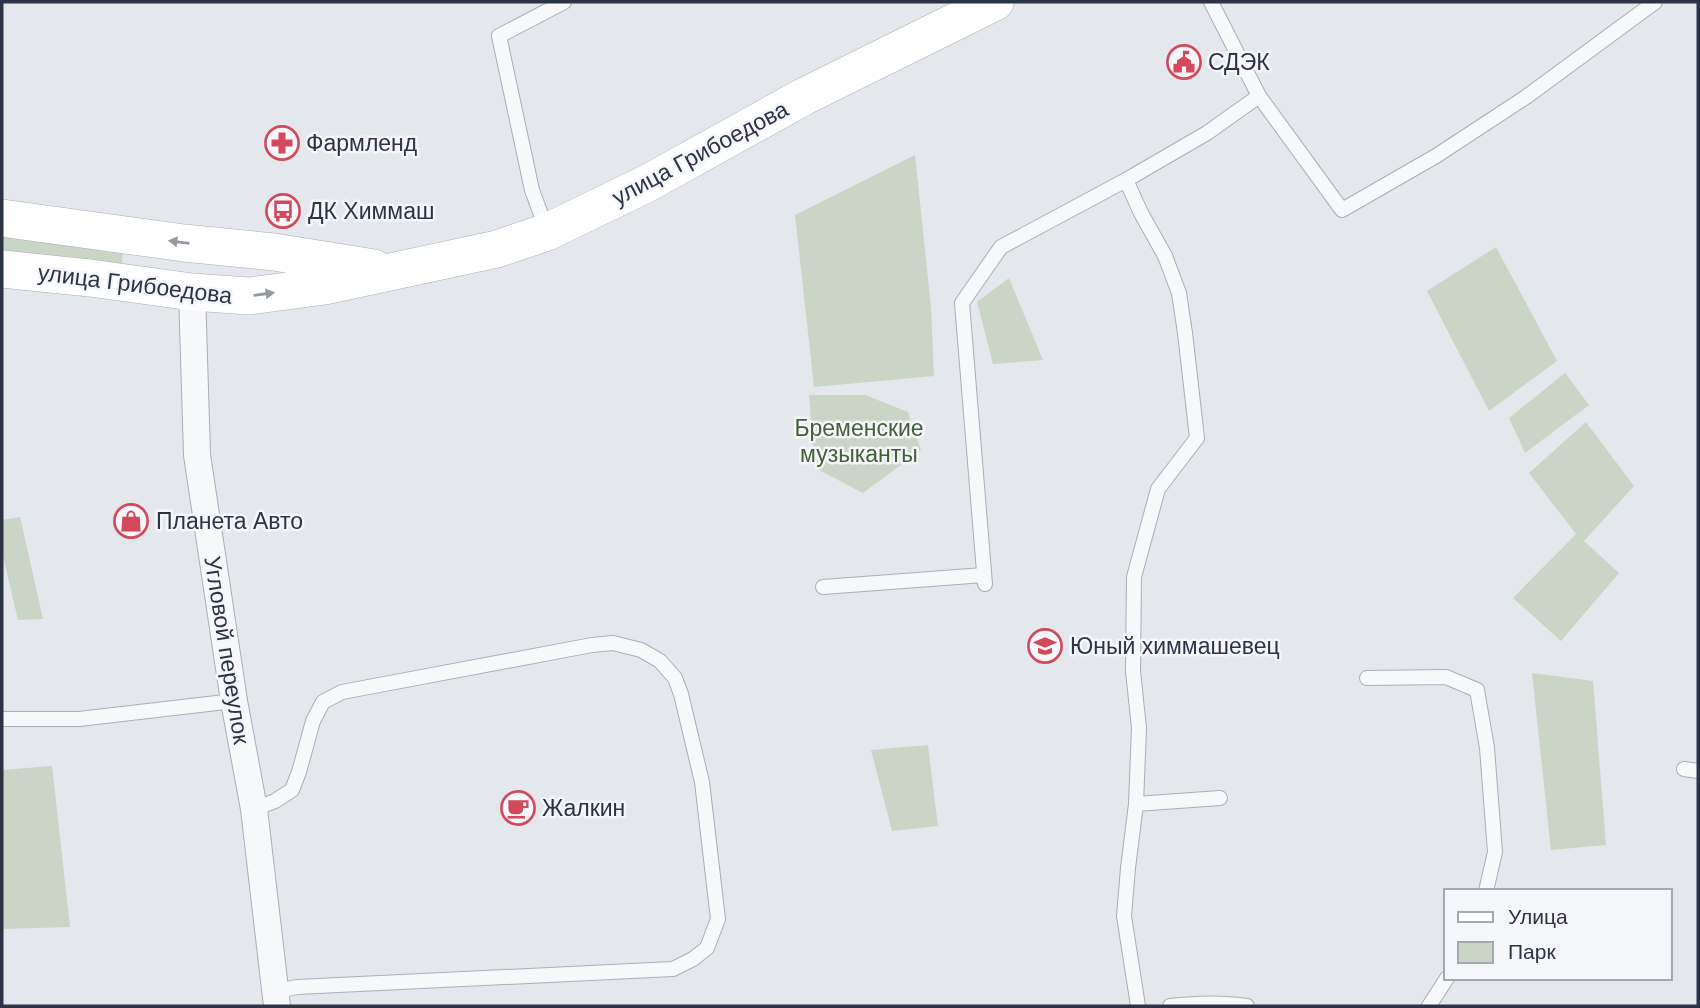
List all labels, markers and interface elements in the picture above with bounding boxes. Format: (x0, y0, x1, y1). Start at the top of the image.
public building icon: СДЭК (1165, 43, 1203, 81)
place label: СДЭК (1208, 49, 1270, 75)
street label: улица Грибоедова (608, 96, 793, 210)
pharmacy icon: Фармленд (263, 124, 301, 162)
place label: Фармленд (306, 130, 418, 156)
bus stop icon: ДК Химмаш (264, 192, 302, 230)
place label: ДК Химмаш (308, 198, 434, 224)
one-way arrow (168, 236, 190, 247)
street label: улица Грибоедова (36, 259, 234, 309)
one-way arrow (253, 289, 275, 300)
park label: Бременские музыканты (794, 415, 924, 467)
shop icon: Планета Авто (112, 502, 150, 540)
place label: Планета Авто (156, 508, 303, 534)
street label: Угловой переулок (199, 554, 255, 747)
school or university icon: Юный химмашевец (1026, 627, 1064, 665)
place label: Юный химмашевец (1070, 633, 1280, 659)
cafe icon: Жалкин (499, 789, 537, 827)
place label: Жалкин (542, 795, 625, 821)
legend (1444, 889, 1672, 980)
text: Улица (1508, 905, 1568, 928)
text: Парк (1508, 940, 1556, 963)

